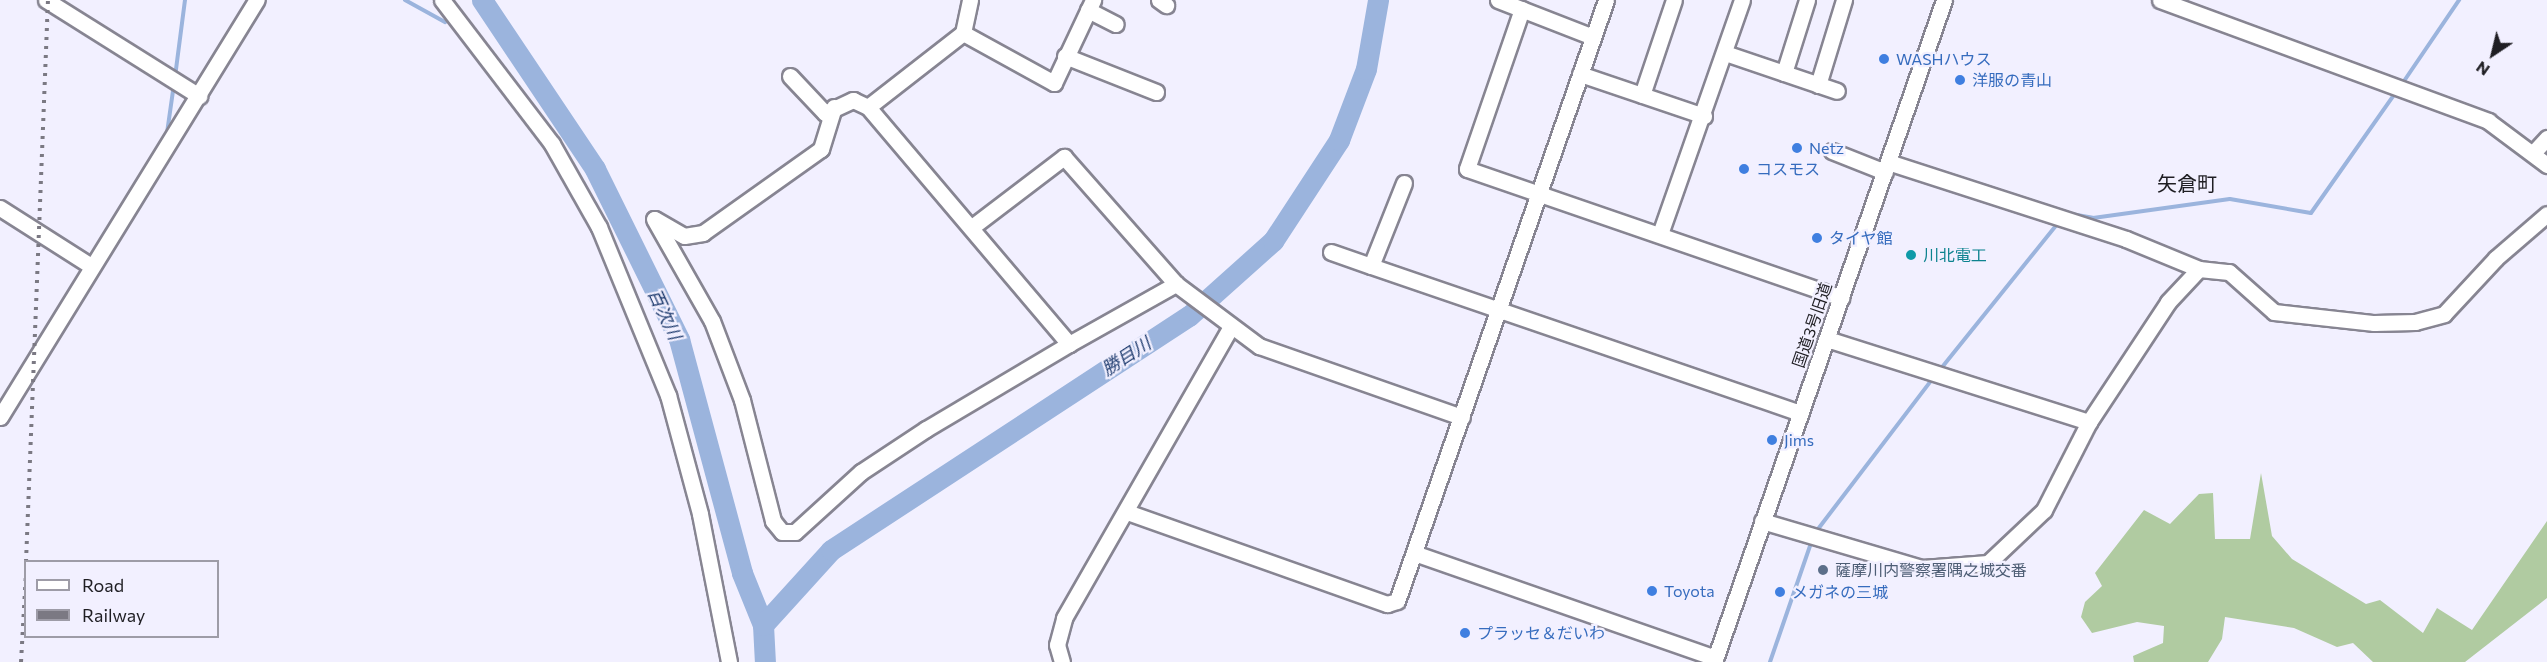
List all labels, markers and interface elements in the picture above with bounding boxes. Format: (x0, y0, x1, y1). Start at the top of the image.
north arrow (2463, 24, 2523, 84)
place label: WASHハウス (1896, 49, 1992, 69)
marker: WASHハウス (1877, 52, 1891, 66)
text: N (2472, 58, 2493, 80)
place label: 洋服の青山 (1972, 70, 2052, 90)
marker: 洋服の青山 (1953, 73, 1967, 87)
place label: Netz (1809, 138, 1844, 158)
marker: Netz (1790, 141, 1804, 155)
place label: コスモス (1756, 159, 1820, 179)
marker: コスモス (1737, 162, 1751, 176)
district label: 矢倉町 (2157, 171, 2217, 195)
place label: タイヤ館 (1829, 228, 1893, 248)
marker: タイヤ館 (1810, 231, 1824, 245)
place label: 川北電工 (1923, 245, 1987, 265)
marker: 川北電工 (1904, 248, 1918, 262)
street label: 国道3号旧道 (1788, 280, 1836, 370)
water label: 百次川 (644, 285, 686, 343)
water label: 勝目川 (1097, 332, 1155, 380)
place label: Jims (1784, 430, 1814, 450)
marker: Jims (1765, 433, 1779, 447)
legend (24, 560, 219, 638)
place label: 薩摩川内警察署隅之城交番 (1835, 560, 2027, 580)
marker: 薩摩川内警察署隅之城交番 (1816, 563, 1830, 577)
text: Road (82, 574, 124, 596)
place label: Toyota (1664, 581, 1715, 601)
place label: メガネの三城 (1792, 582, 1888, 602)
marker: Toyota (1645, 584, 1659, 598)
marker: メガネの三城 (1773, 585, 1787, 599)
text: Railway (82, 604, 145, 626)
place label: プラッセ＆だいわ (1477, 623, 1605, 643)
marker: プラッセ＆だいわ (1458, 626, 1472, 640)

